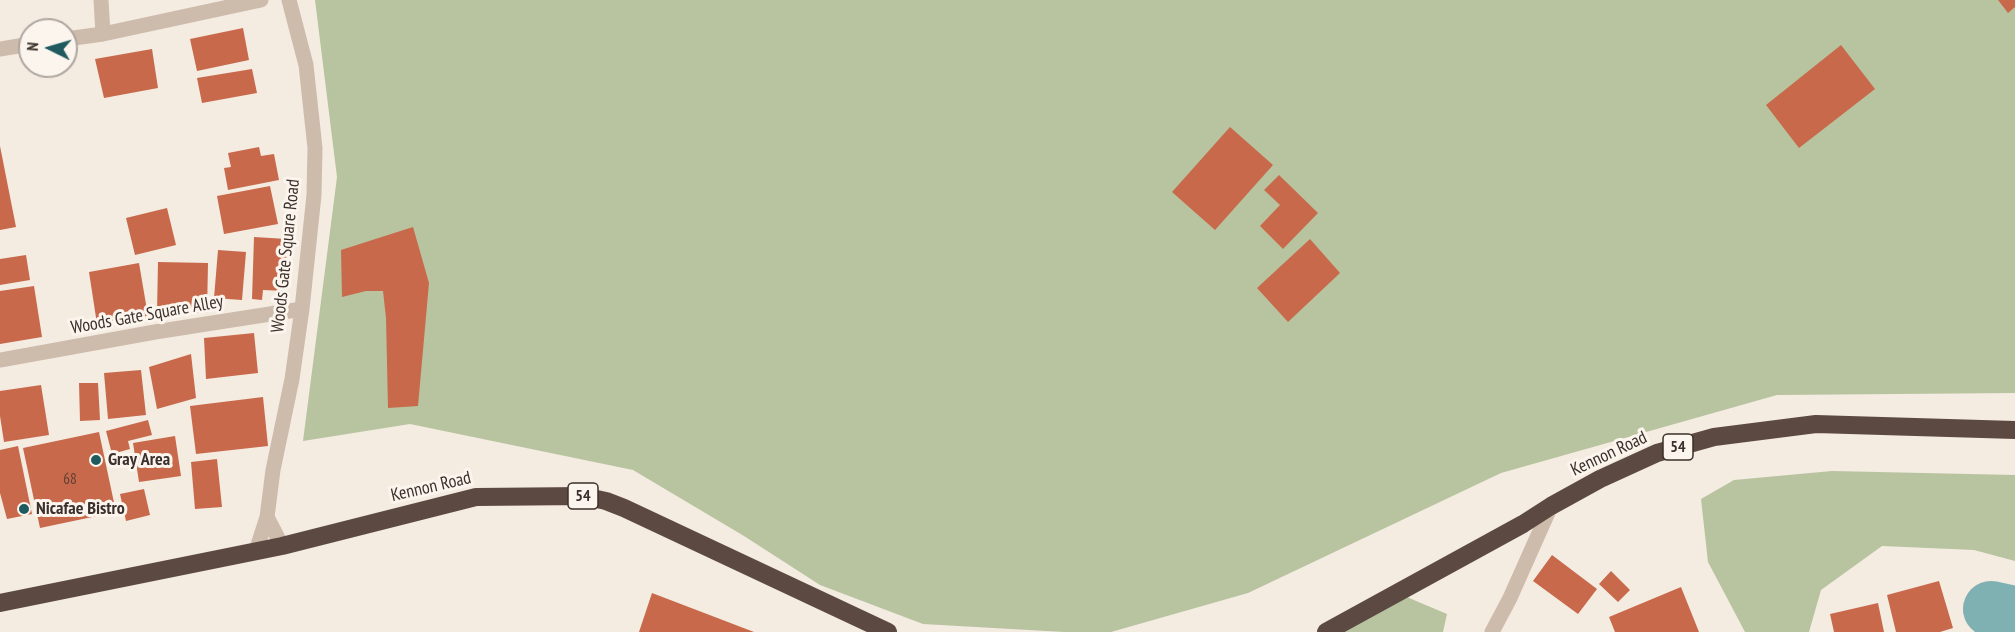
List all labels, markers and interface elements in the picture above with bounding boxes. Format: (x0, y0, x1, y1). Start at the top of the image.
north arrow (18, 18, 78, 78)
text: N (22, 41, 42, 52)
street label: Woods Gate Square Road (267, 178, 305, 334)
street label: Woods Gate Square Alley (69, 291, 225, 339)
street label: Kennon Road (1567, 427, 1651, 481)
road number: 54 (1663, 434, 1693, 460)
place label: Gray Area (108, 449, 170, 471)
marker: Gray Area (89, 453, 103, 467)
street label: Kennon Road (389, 467, 473, 507)
house number: 68 (63, 471, 77, 489)
road number: 54 (568, 483, 598, 509)
place label: Nicafae Bistro (36, 498, 125, 520)
marker: Nicafae Bistro (17, 502, 31, 516)

